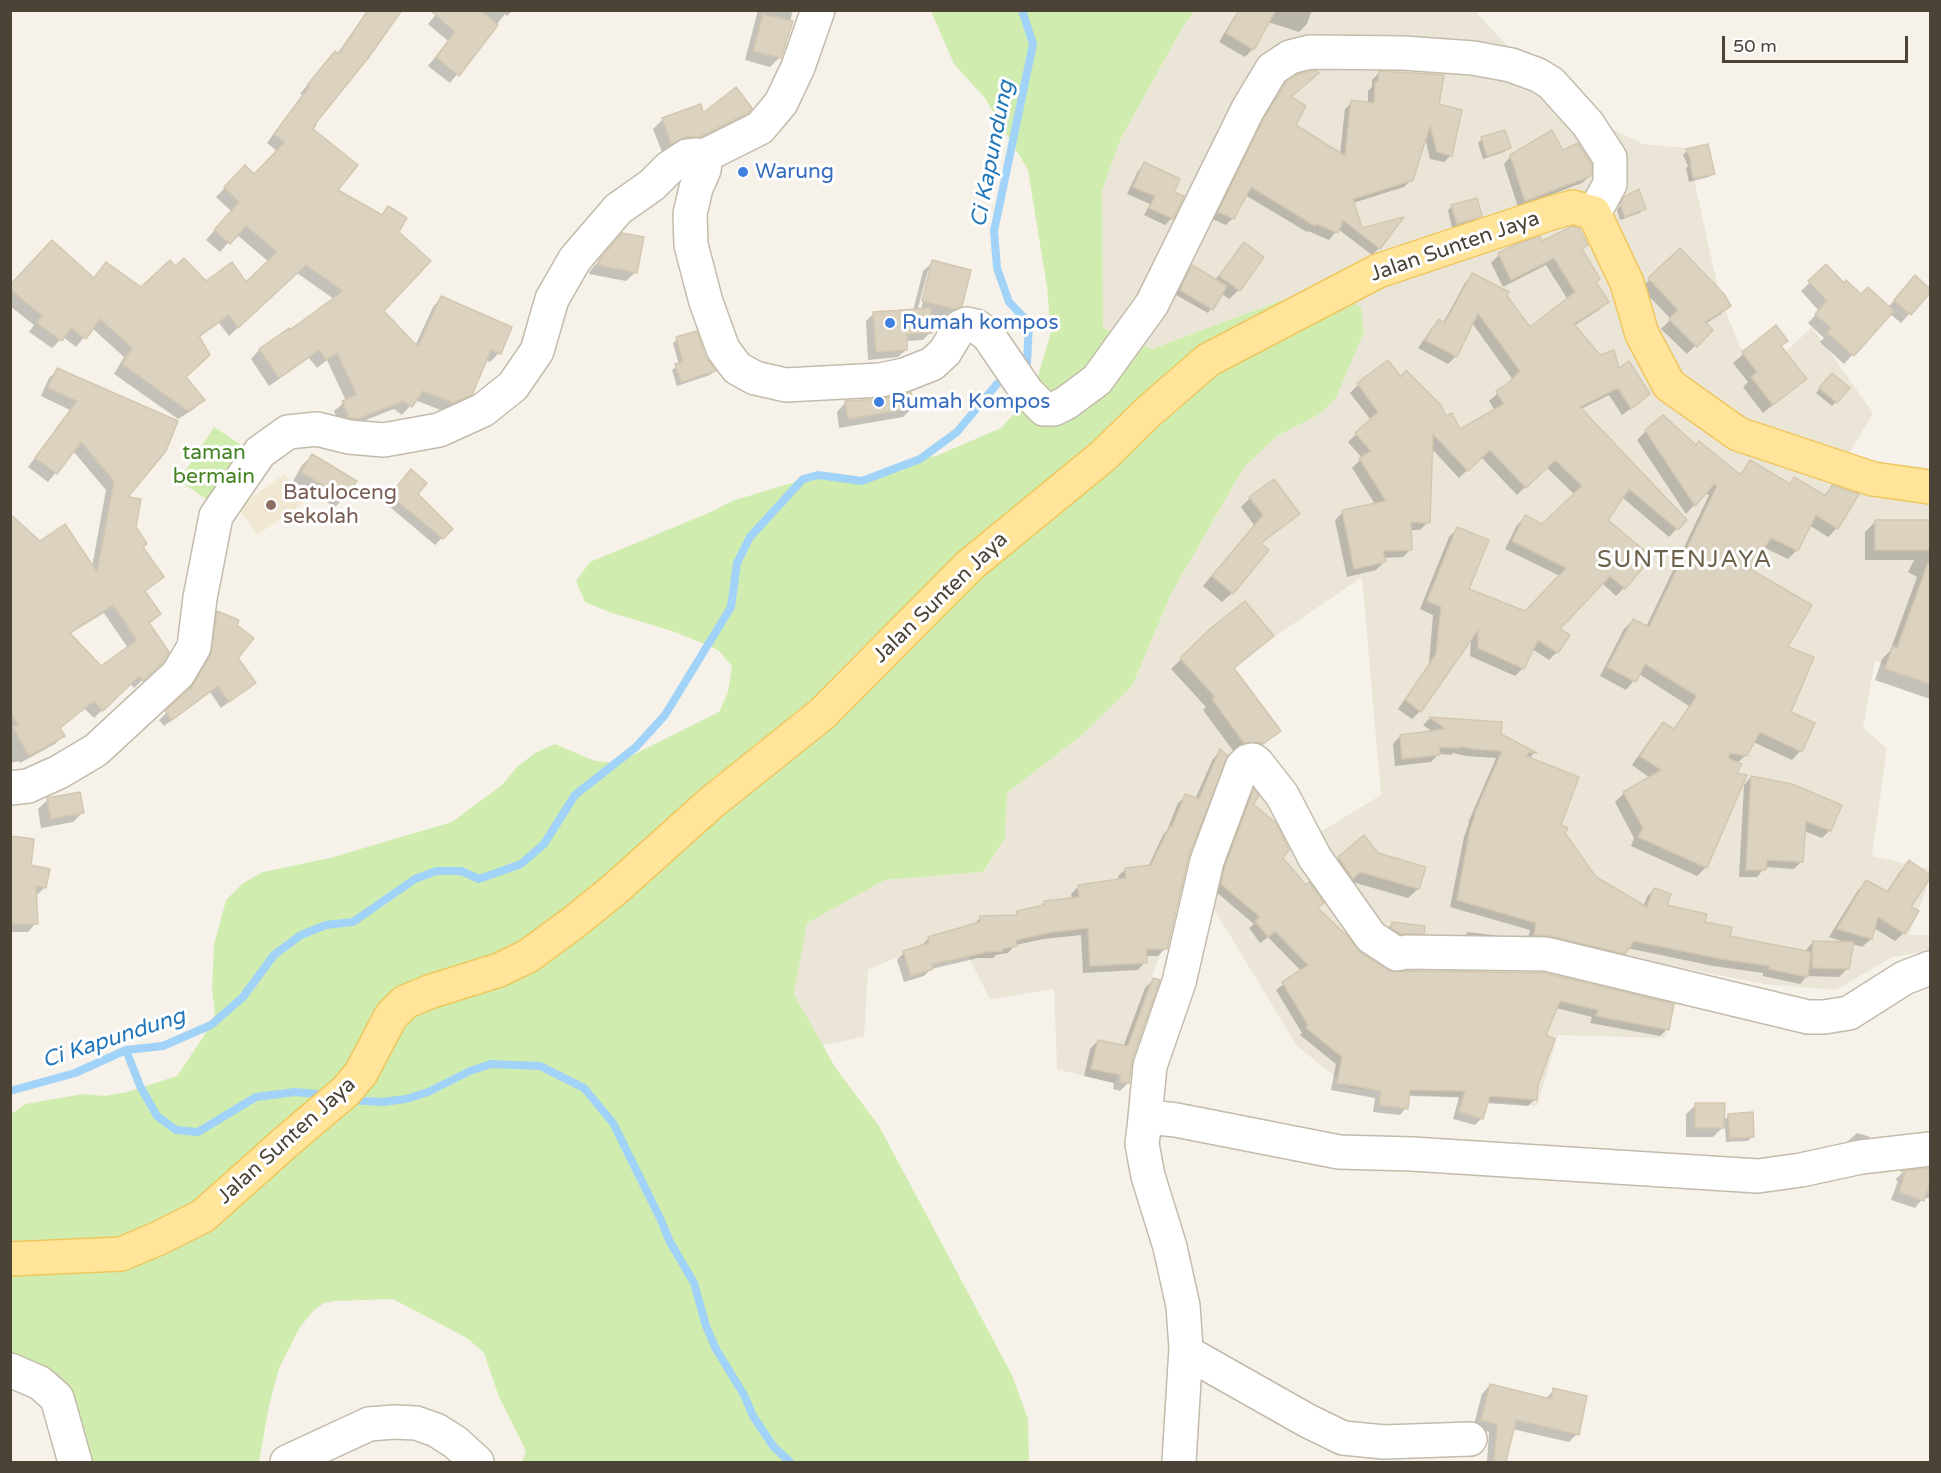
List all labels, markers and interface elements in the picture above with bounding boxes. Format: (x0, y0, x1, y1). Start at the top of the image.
scale bar (1725, 24, 1911, 62)
text: 50 m (1733, 35, 1777, 57)
water label: Ci Kapundung (966, 78, 1020, 230)
place label: Warung (755, 159, 834, 185)
marker: Warung (736, 165, 750, 179)
street label: Jalan Sunten Jaya (1367, 206, 1543, 288)
place label: Rumah kompos (902, 310, 1058, 336)
marker: Rumah kompos (883, 316, 897, 330)
place label: Rumah Kompos (891, 389, 1050, 415)
marker: Rumah Kompos (872, 395, 886, 409)
park label: taman bermain (173, 440, 255, 490)
place label: Batuloceng sekolah (283, 480, 397, 530)
marker: Batuloceng sekolah (264, 498, 278, 512)
street label: Jalan Sunten Jaya (868, 527, 1014, 669)
district label: SUNTENJAYA (1597, 547, 1773, 575)
water label: Ci Kapundung (39, 1003, 189, 1075)
street label: Jalan Sunten Jaya (213, 1072, 361, 1210)

